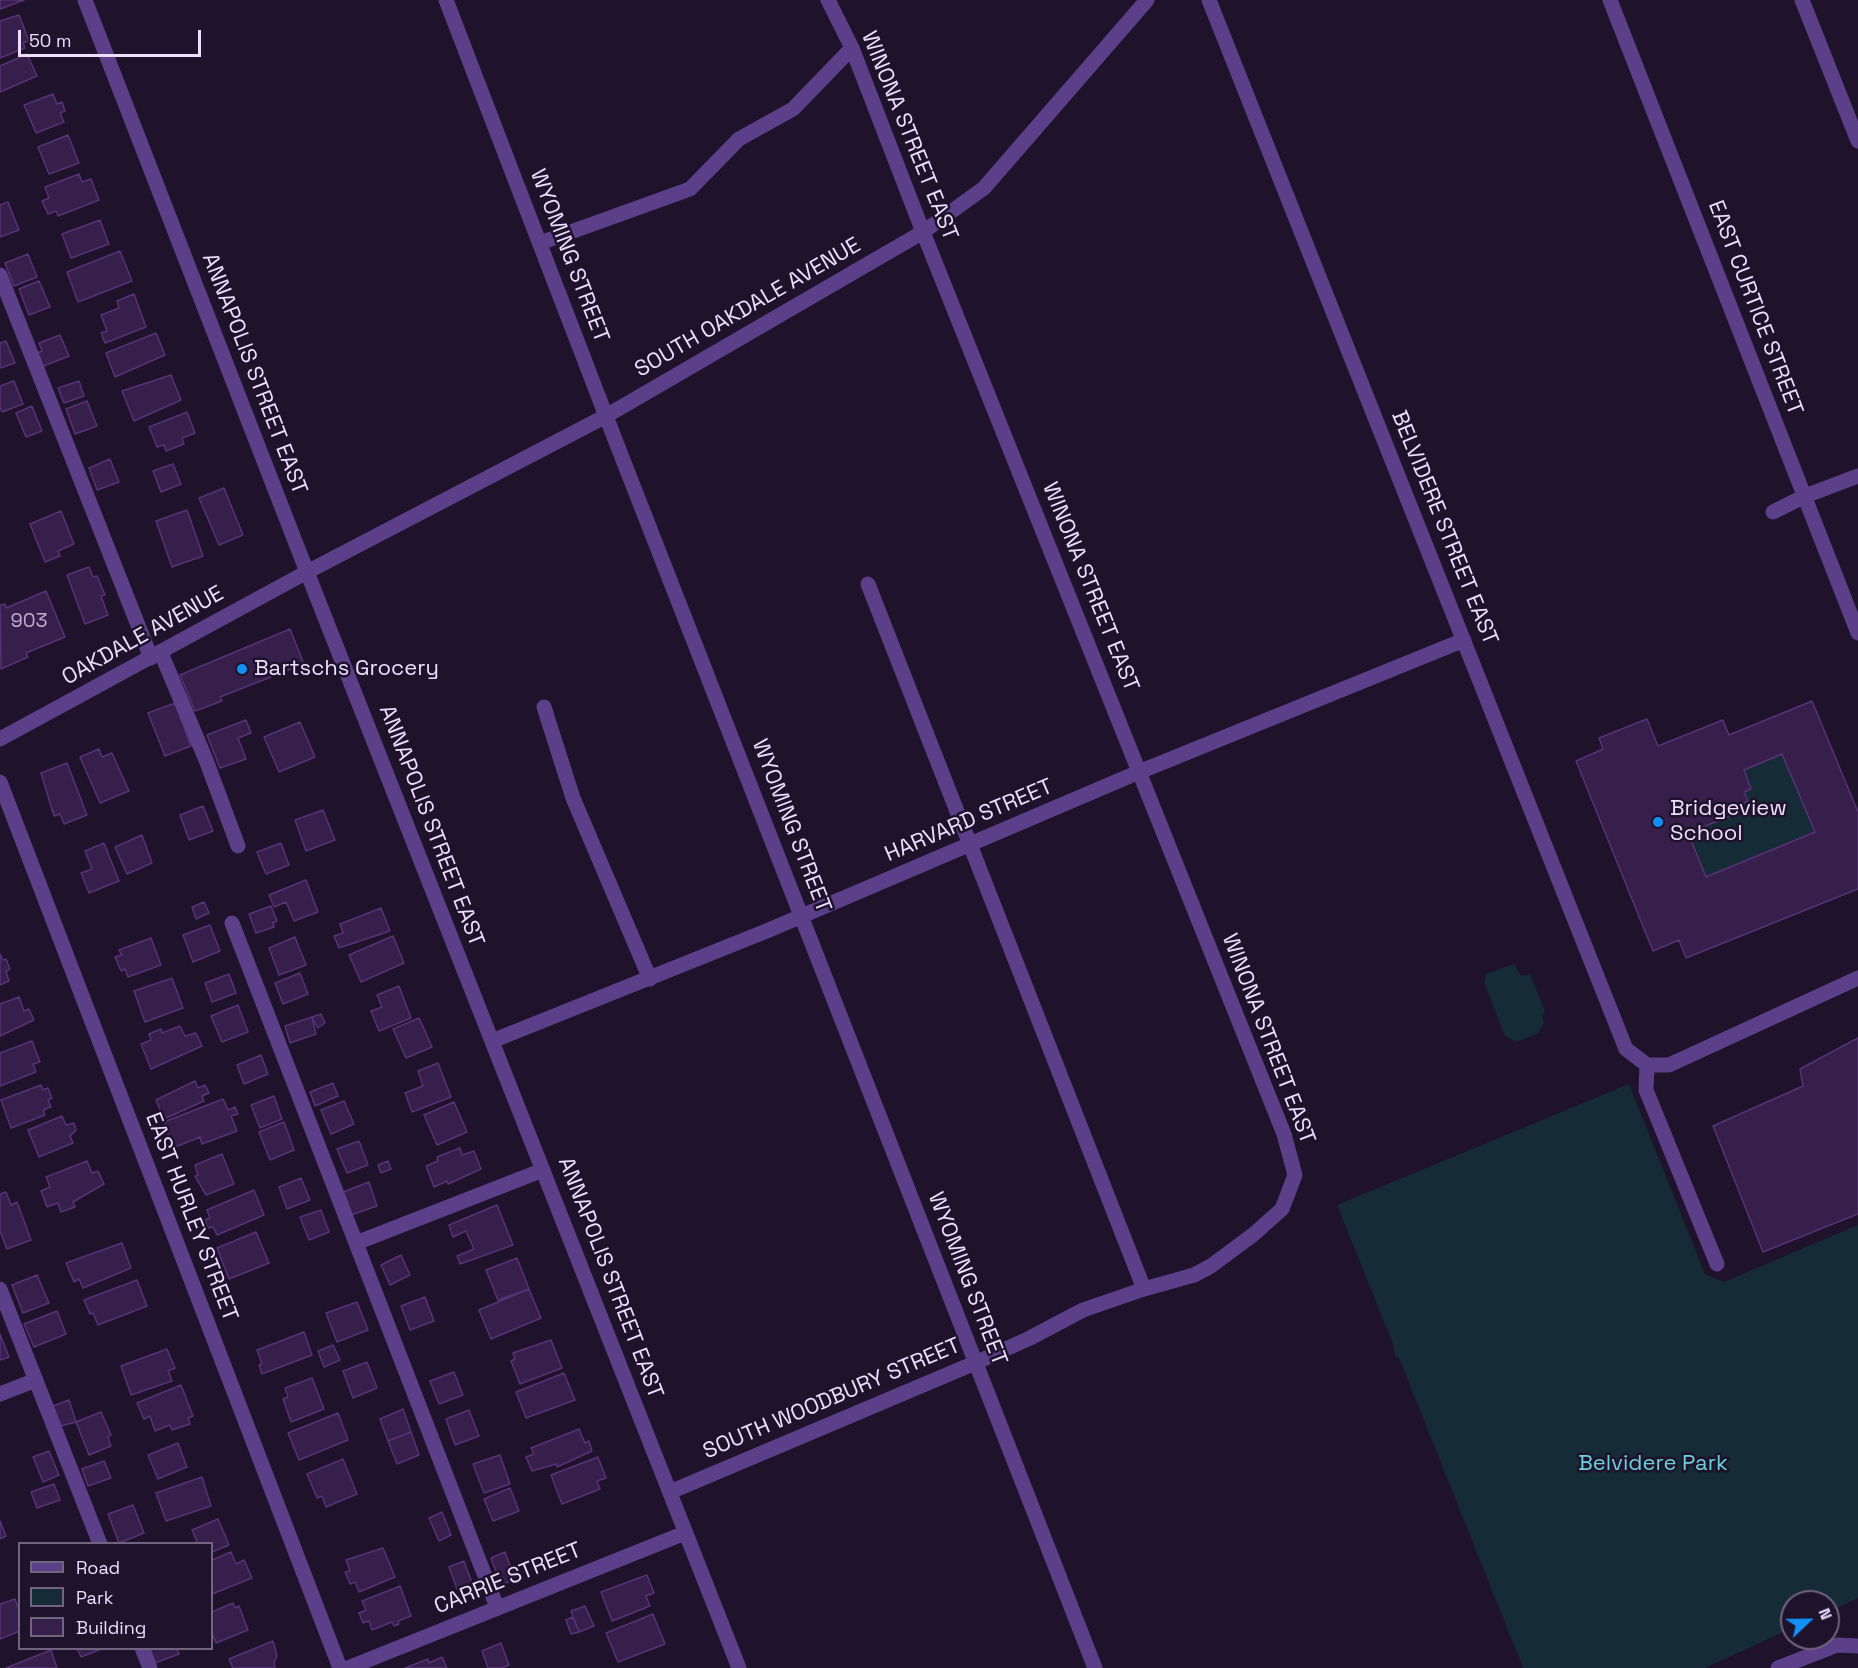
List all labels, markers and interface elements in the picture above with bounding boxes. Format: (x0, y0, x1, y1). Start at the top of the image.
scale bar (21, 18, 204, 56)
street label: WINONA STREET EAST (855, 28, 963, 244)
text: 50 m (29, 29, 71, 52)
street label: WYOMING STREET (524, 166, 614, 346)
street label: EAST CURTICE STREET (1702, 197, 1808, 419)
street label: SOUTH OAKDALE AVENUE (630, 232, 866, 384)
street label: ANNAPOLIS STREET EAST (196, 250, 312, 498)
street label: BELVIDERE STREET EAST (1385, 407, 1503, 649)
street label: WINONA STREET EAST (1036, 479, 1144, 695)
street label: OAKDALE AVENUE (58, 581, 228, 691)
house number: 903 (10, 610, 48, 634)
place label: Bartschs Grocery (254, 656, 439, 682)
marker: Bartschs Grocery (235, 662, 249, 676)
street label: ANNAPOLIS STREET EAST (373, 702, 489, 950)
street label: WYOMING STREET (746, 736, 836, 916)
street label: HARVARD STREET (881, 774, 1057, 868)
place label: Bridgeview School (1670, 796, 1787, 848)
marker: Bridgeview School (1651, 815, 1665, 829)
street label: WINONA STREET EAST (1216, 930, 1320, 1148)
street label: EAST HURLEY STREET (139, 1109, 243, 1325)
street label: ANNAPOLIS STREET EAST (552, 1154, 668, 1402)
street label: WYOMING STREET (922, 1189, 1012, 1369)
street label: SOUTH WOODBURY STREET (699, 1333, 965, 1465)
park label: Belvidere Park (1578, 1451, 1728, 1477)
street label: CARRIE STREET (431, 1537, 585, 1621)
legend (18, 1542, 213, 1650)
text: Road (76, 1556, 120, 1579)
text: Park (76, 1586, 113, 1609)
north arrow (1780, 1590, 1840, 1650)
text: N (1814, 1605, 1837, 1623)
text: Building (76, 1616, 146, 1639)

